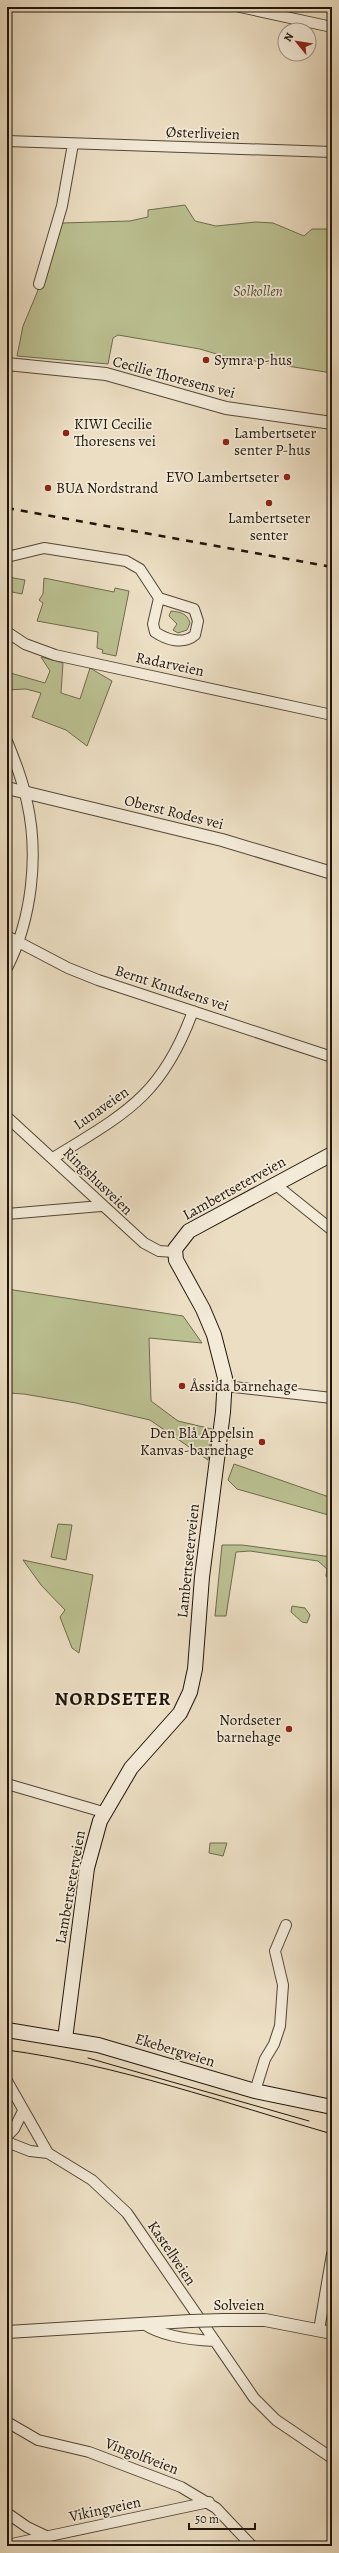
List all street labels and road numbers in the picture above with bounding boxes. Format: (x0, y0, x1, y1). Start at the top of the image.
street label: Østerliveien (166, 122, 240, 144)
street label: Cecilie Thoresens vei (111, 351, 237, 403)
street label: Radarveien (134, 647, 206, 681)
street label: Oberst Rodes vei (122, 790, 226, 834)
street label: Bernt Knudsens vei (113, 960, 231, 1016)
street label: Lunaveien (69, 1082, 133, 1134)
street label: Ringshusveien (59, 1143, 137, 1219)
street label: Lambertseterveien (179, 1151, 289, 1225)
street label: Lambertseterveien (172, 1503, 204, 1619)
street label: Lambertseterveien (50, 1829, 90, 1945)
street label: Ekebergveien (133, 2028, 217, 2072)
street label: Kastellveien (143, 2217, 201, 2289)
street label: Solveien (213, 2295, 265, 2315)
street label: Vingolfveien (102, 2433, 181, 2479)
street label: Vikingveien (66, 2492, 143, 2527)

